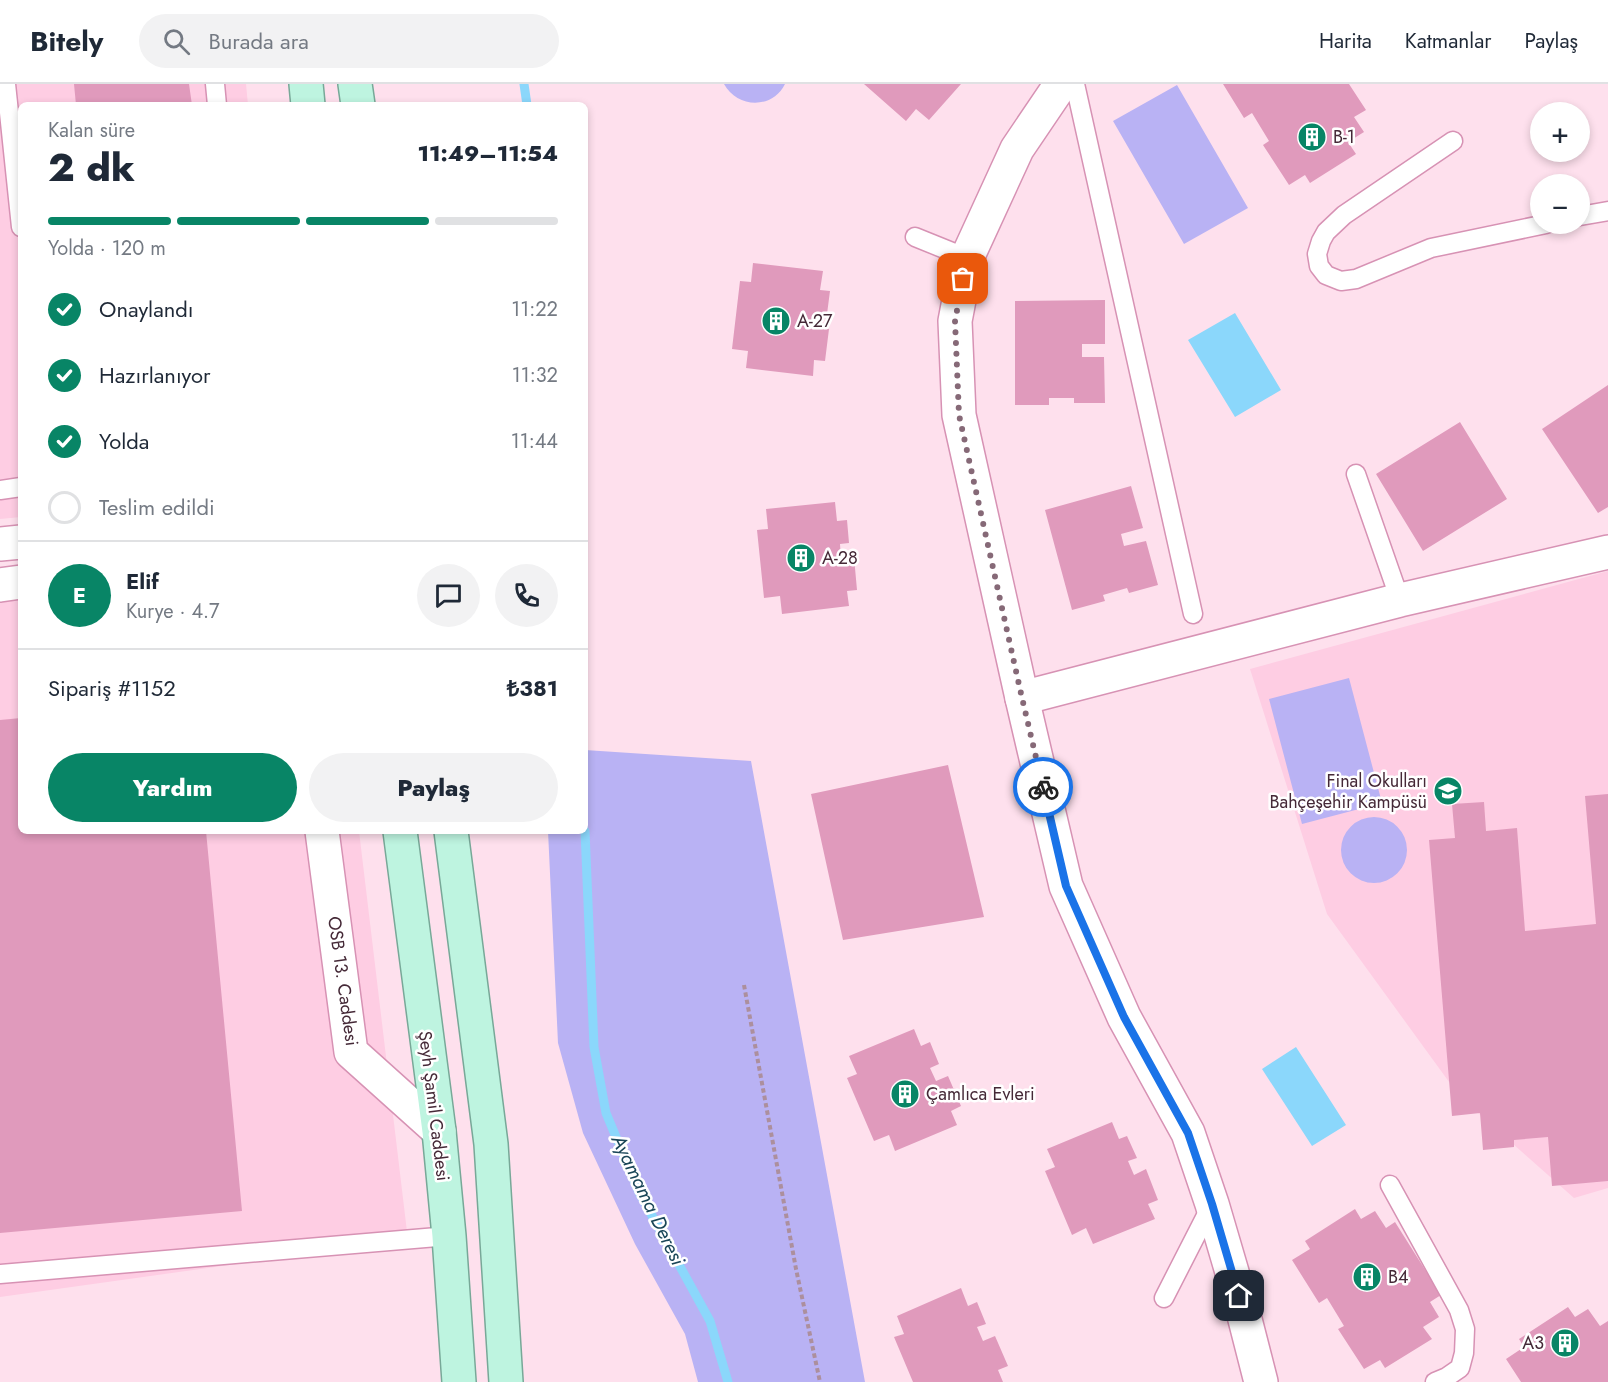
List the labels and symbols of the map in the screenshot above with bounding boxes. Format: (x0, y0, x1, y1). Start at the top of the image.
building icon: B-1 (1296, 121, 1328, 153)
place label: B-1 (1333, 124, 1355, 150)
pin (937, 253, 988, 304)
building icon: A-27 (760, 305, 792, 337)
place label: A-27 (797, 308, 833, 334)
building icon: A-28 (785, 542, 817, 574)
place label: A-28 (822, 545, 858, 571)
courier (1013, 757, 1073, 817)
place label: Final Okulları Bahçeşehir Kampüsü (1269, 768, 1427, 815)
school or university icon: Final Okulları Bahçeşehir Kampüsü (1432, 775, 1464, 807)
street label: OSB 13. Caddesi (321, 914, 365, 1048)
street label: Şeyh Şamil Caddesi (412, 1029, 456, 1183)
building icon: Çamlıca Evleri (889, 1078, 921, 1110)
place label: Çamlıca Evleri (926, 1081, 1035, 1107)
water label: Ayamama Deresi (603, 1129, 693, 1271)
building icon: B4 (1351, 1261, 1383, 1293)
place label: B4 (1388, 1264, 1409, 1290)
pin (1213, 1270, 1264, 1321)
building icon: A3 (1549, 1327, 1581, 1359)
place label: A3 (1522, 1330, 1544, 1356)

